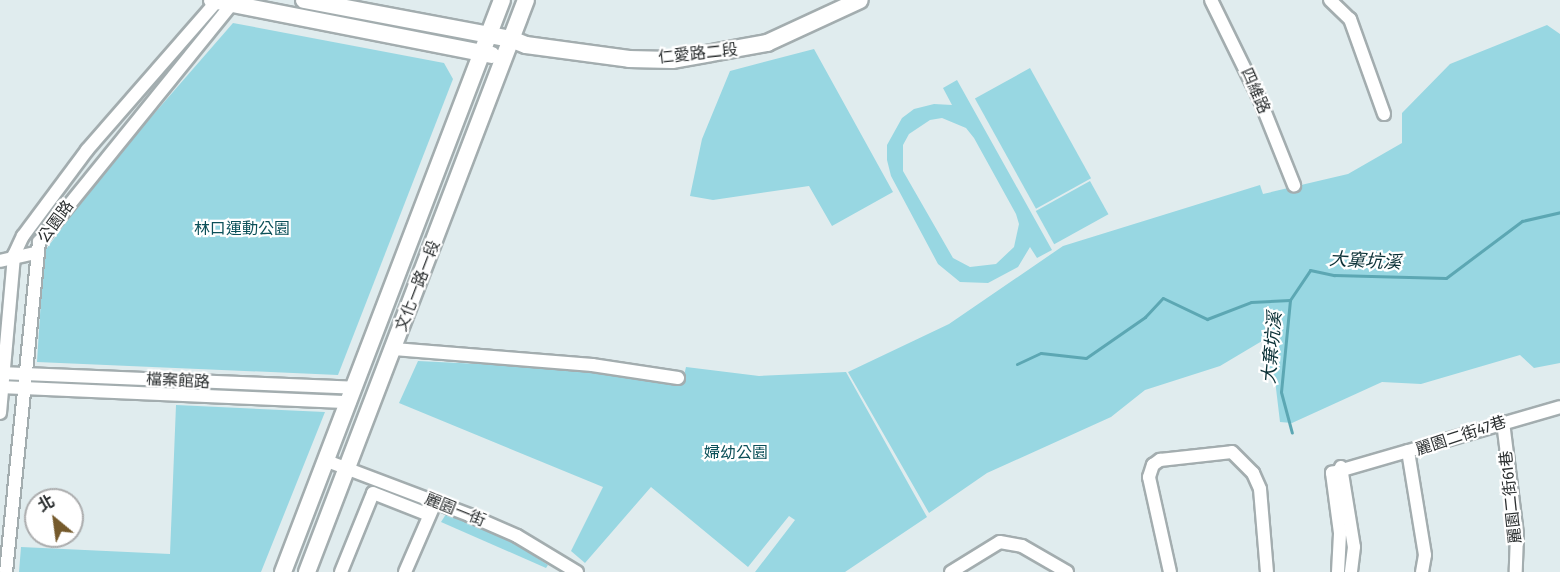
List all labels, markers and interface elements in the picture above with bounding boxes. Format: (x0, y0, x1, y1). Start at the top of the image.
street label: 仁愛路二段 (657, 40, 739, 68)
street label: 四維路 (1236, 65, 1274, 117)
street label: 公園路 (34, 197, 78, 247)
park label: 林口運動公園 (194, 219, 290, 239)
street label: 文化一路一段 (392, 238, 444, 334)
water label: 大窠坑溪 (1328, 248, 1402, 274)
water label: 大棄坑溪 (1258, 311, 1286, 385)
street label: 檔案館路 (146, 370, 210, 392)
street label: 麗園二街47巷 (1413, 412, 1509, 460)
park label: 婦幼公園 (704, 443, 768, 463)
street label: 麗園二街61巷 (1497, 450, 1525, 544)
north arrow (24, 488, 84, 548)
street label: 麗園一街 (422, 489, 488, 531)
text: 北 (34, 491, 58, 516)

